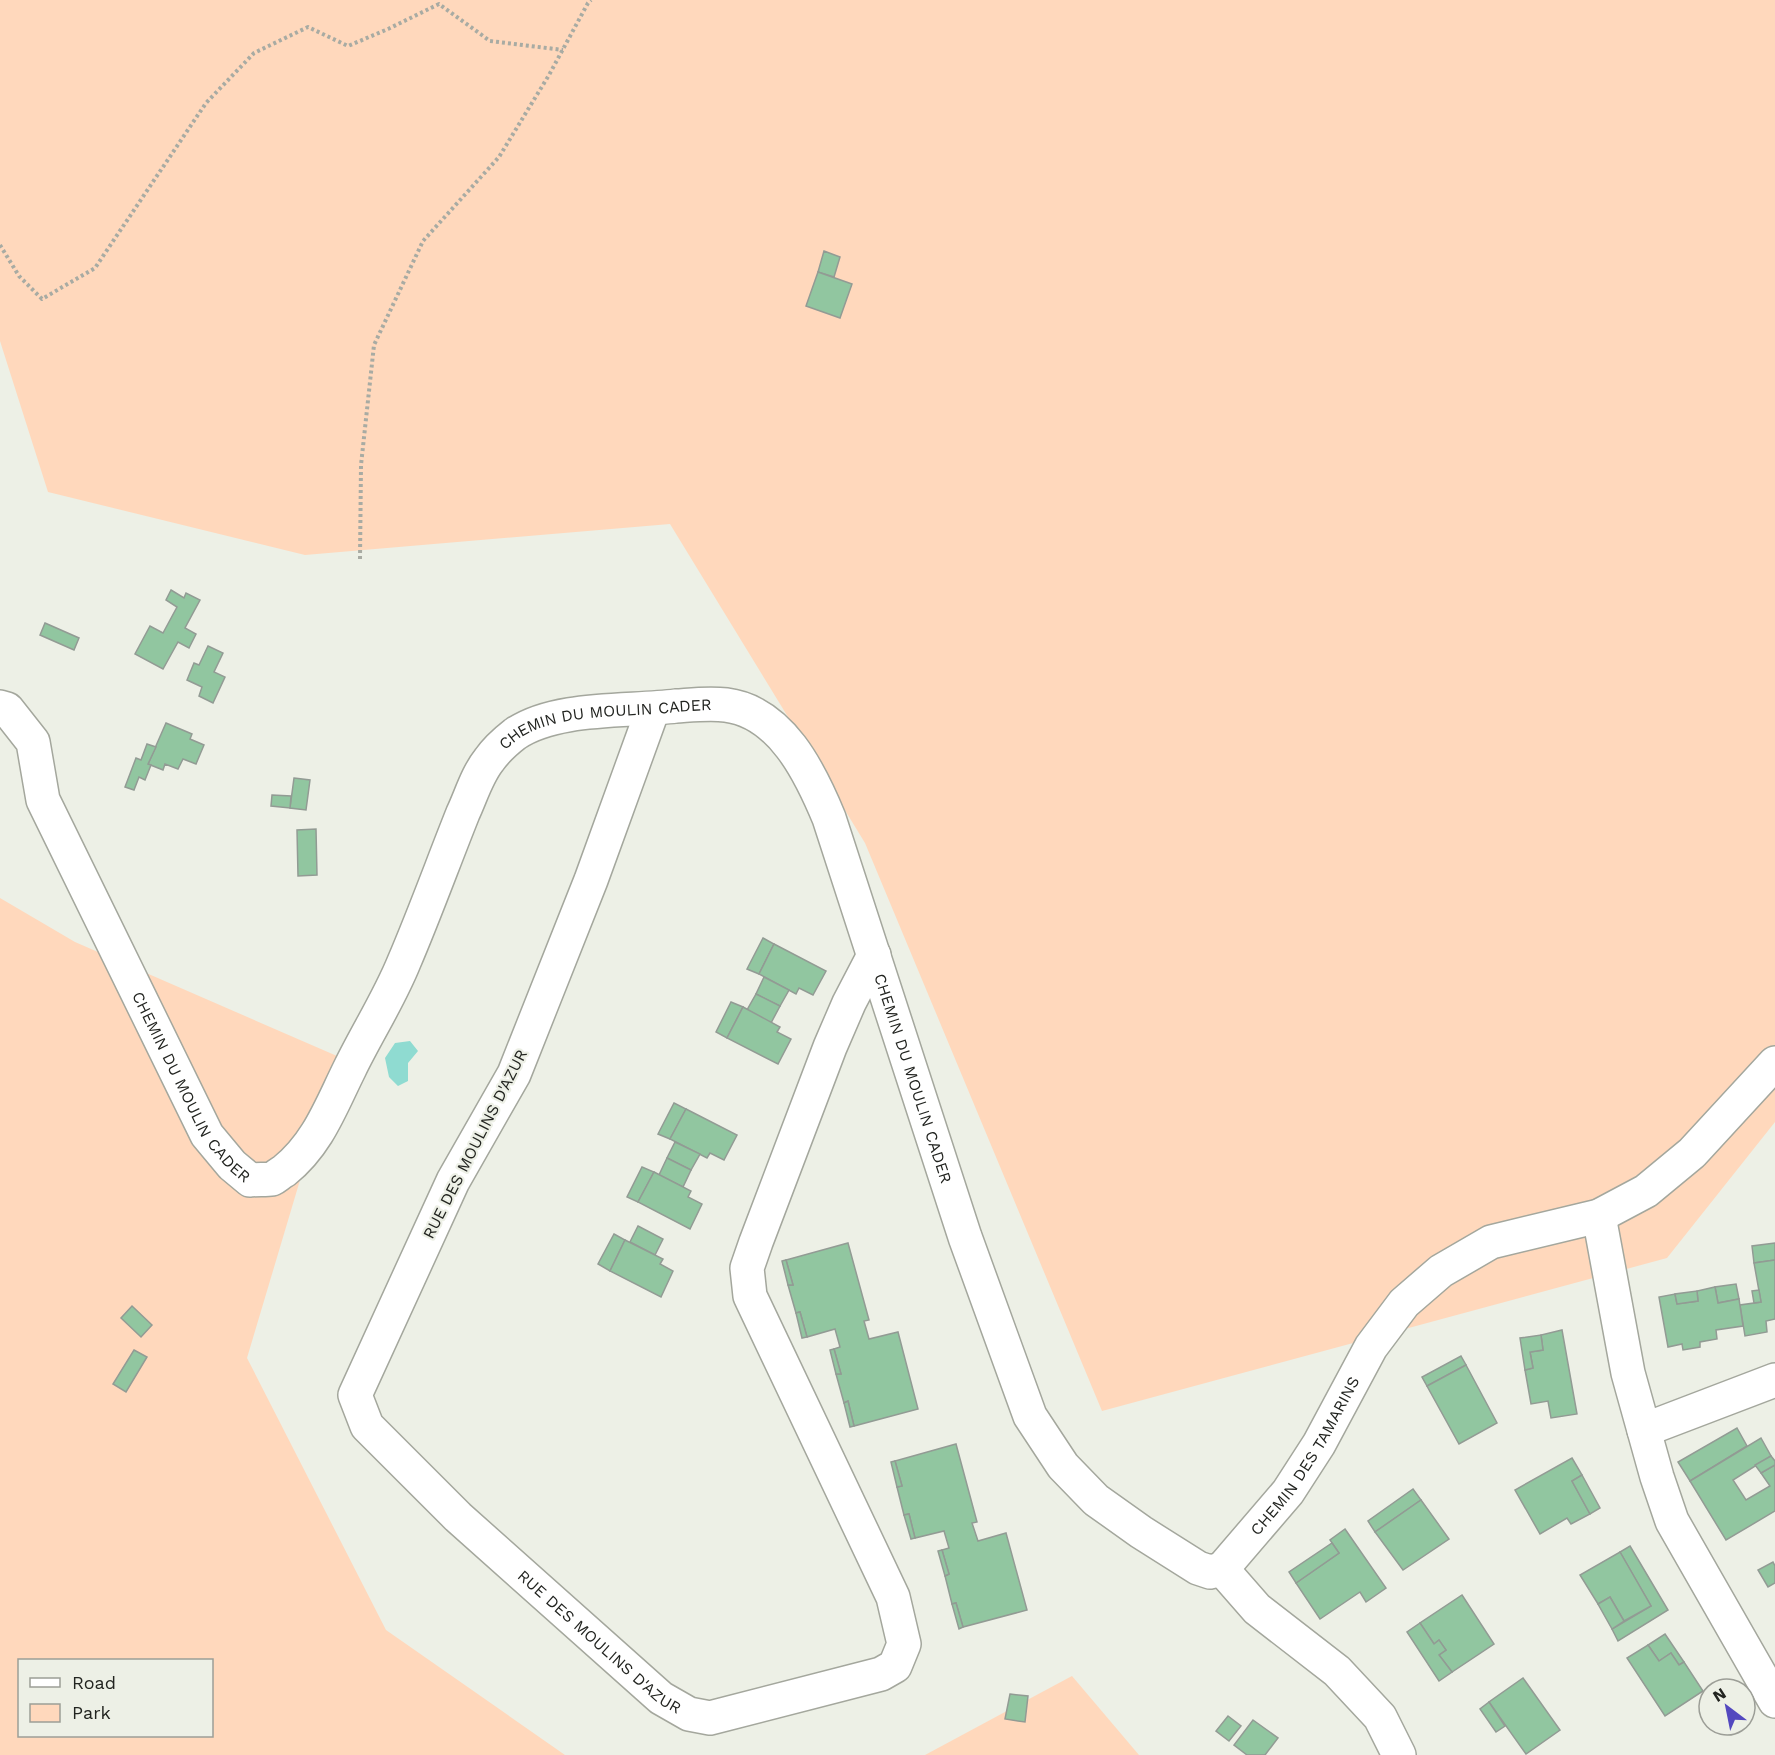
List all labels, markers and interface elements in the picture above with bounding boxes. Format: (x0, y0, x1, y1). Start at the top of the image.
street label: CHEMIN DU MOULIN CADER (495, 695, 712, 753)
street label: CHEMIN DU MOULIN CADER (871, 971, 956, 1185)
street label: CHEMIN DU MOULIN CADER (129, 988, 255, 1186)
street label: RUE DES MOULINS D'AZUR (419, 1046, 531, 1242)
street label: CHEMIN DES TAMARINS (1246, 1373, 1363, 1539)
street label: RUE DES MOULINS D'AZUR (514, 1566, 685, 1717)
legend (18, 1659, 213, 1737)
text: Road (72, 1672, 116, 1693)
north arrow (1697, 1677, 1757, 1737)
text: N (1709, 1684, 1729, 1706)
text: Park (72, 1702, 111, 1723)

